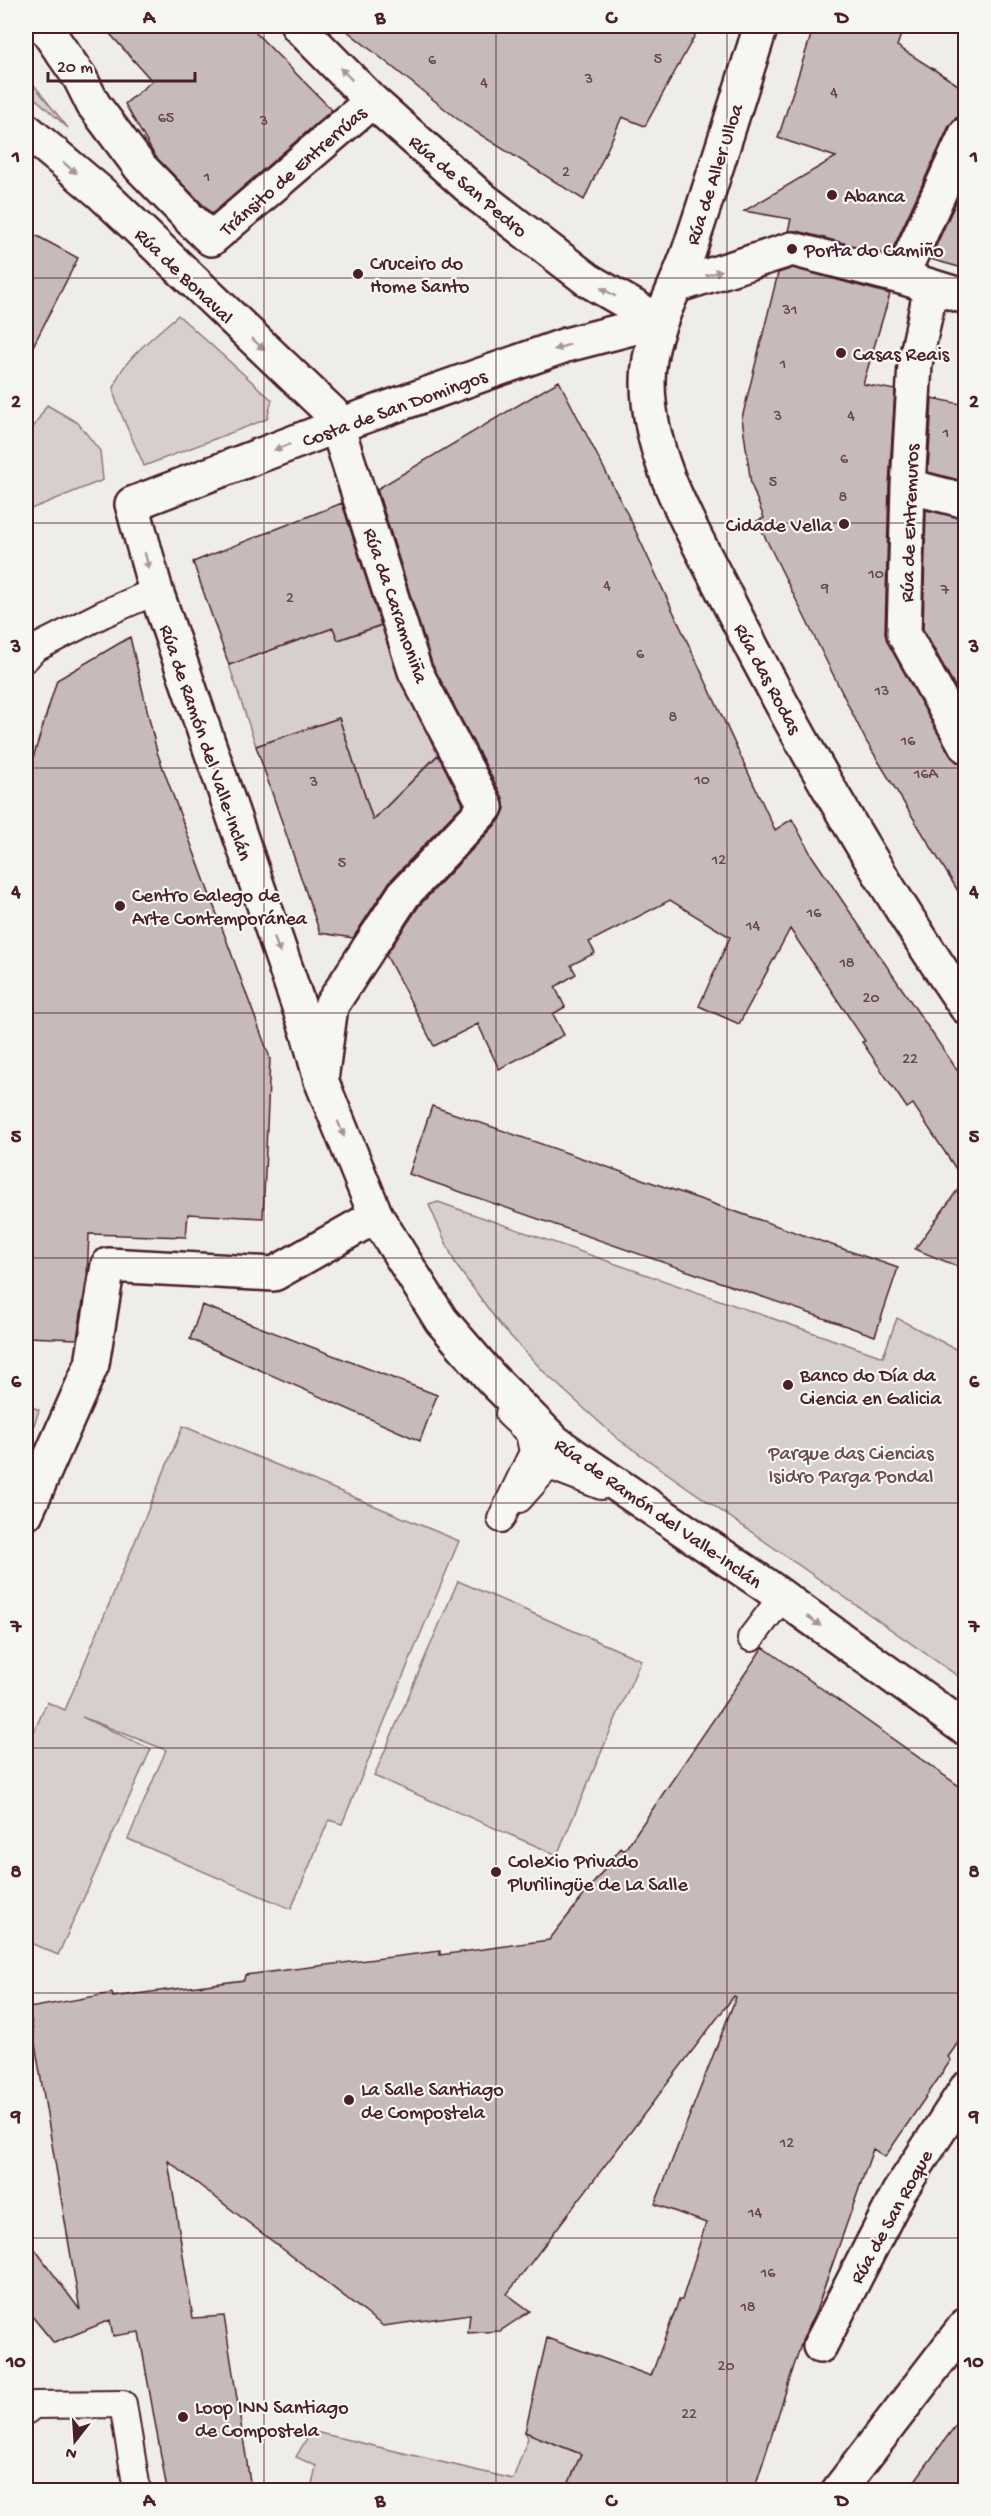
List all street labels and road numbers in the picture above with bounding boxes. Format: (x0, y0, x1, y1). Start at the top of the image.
street label: Rúa de Aller Ulloa (683, 101, 750, 249)
street label: Tránsito de Entrerrúas (216, 102, 373, 243)
street label: Rúa de San Pedro (403, 131, 531, 244)
street label: Rúa de Bonaval (129, 225, 237, 330)
street label: Costa de San Domingos (300, 366, 491, 454)
street label: Rúa de Entremuros (897, 443, 926, 603)
street label: Rúa da Caramoniña (356, 526, 431, 688)
street label: Rúa das Rodas (727, 621, 805, 739)
street label: Rúa de Ramón del Valle-Inclán (152, 622, 255, 865)
street label: Rúa de Ramón del Valle-Inclán (549, 1434, 765, 1596)
street label: Rúa de San Roque (847, 2146, 940, 2289)

